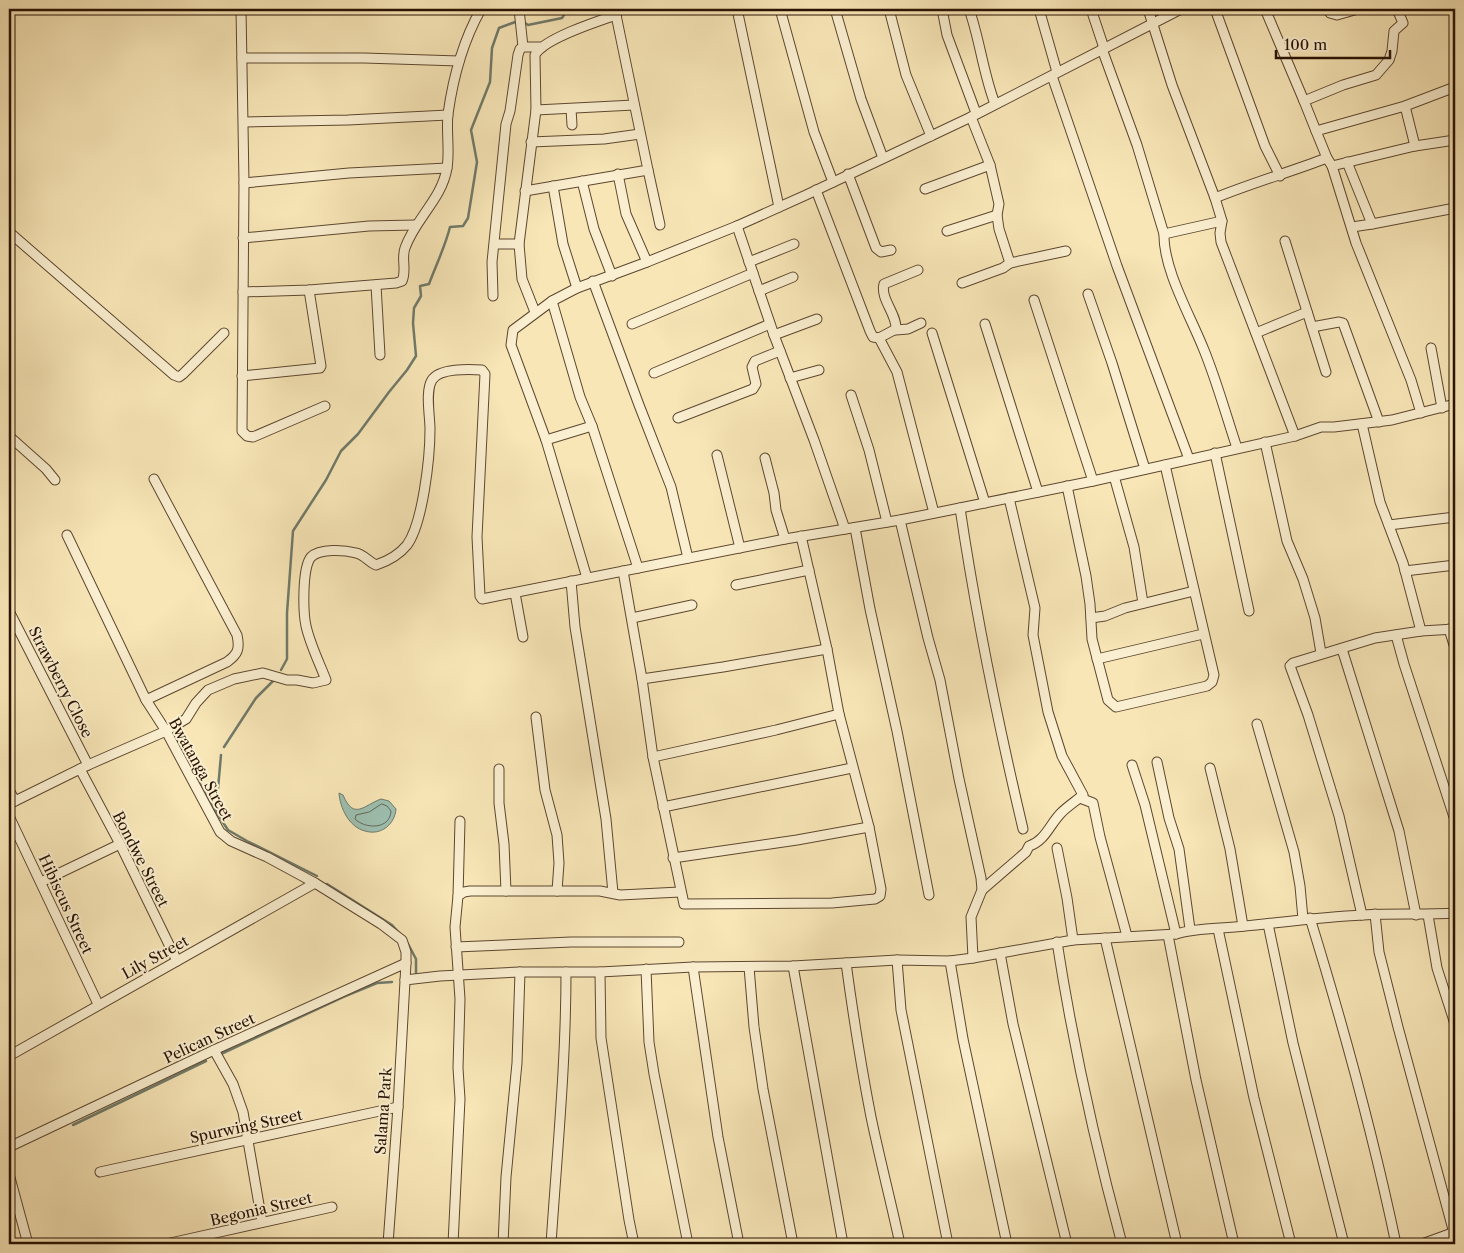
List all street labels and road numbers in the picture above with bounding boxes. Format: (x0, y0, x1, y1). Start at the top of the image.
street label: Strawberry Close (25, 623, 97, 741)
street label: Bwatanga Street (165, 714, 238, 824)
street label: Bondwe Street (109, 808, 174, 911)
street label: Hibiscus Street (35, 851, 98, 957)
street label: Lily Street (118, 931, 192, 983)
street label: Pelican Street (160, 1008, 258, 1067)
street label: Salama Park (370, 1065, 396, 1155)
street label: Spurwing Street (188, 1105, 305, 1147)
street label: Begonia Street (208, 1188, 315, 1230)

